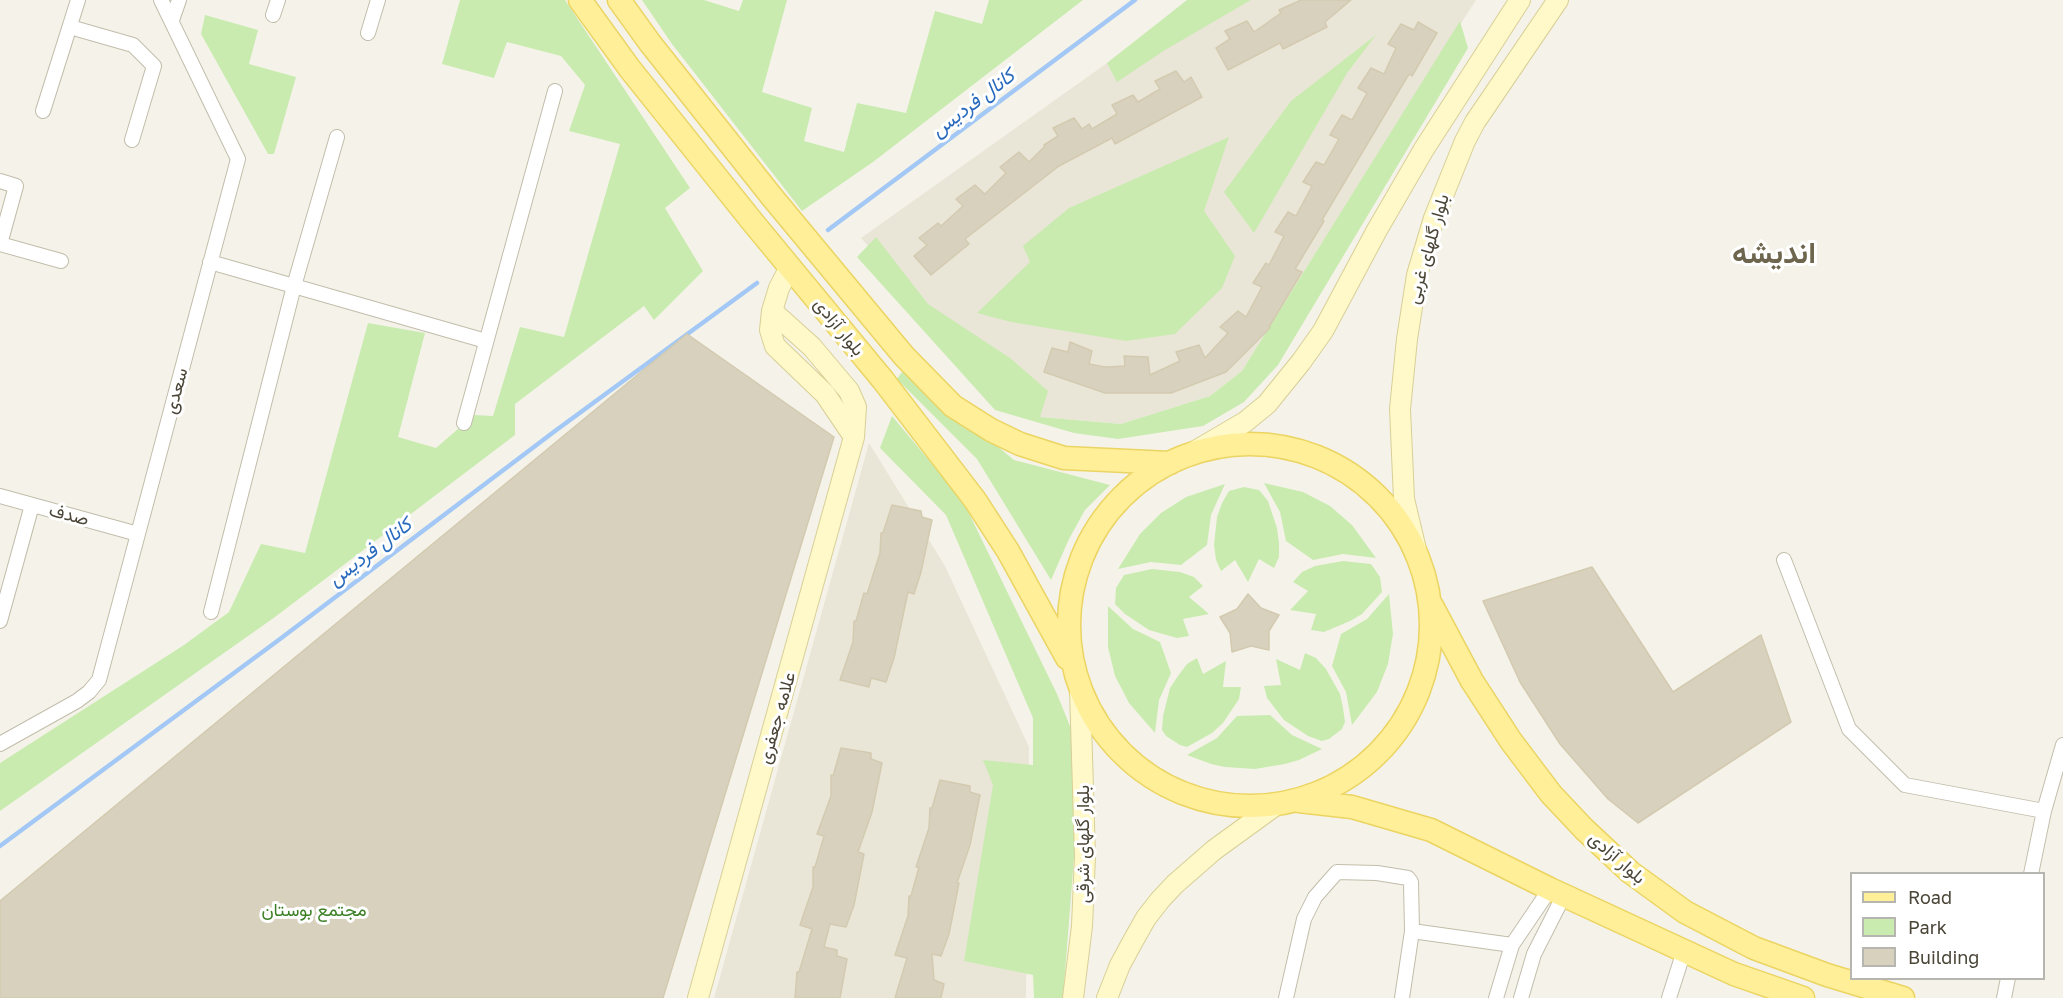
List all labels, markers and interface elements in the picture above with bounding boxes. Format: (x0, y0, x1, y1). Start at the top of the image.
water label: کانال فردیس (926, 64, 1020, 142)
street label: بلوار گلهای غربی (1402, 192, 1454, 306)
district label: اندیشه (1732, 235, 1816, 271)
street label: بلوار آزادی (809, 294, 869, 360)
street label: سعدی (160, 366, 192, 416)
street label: صدف (47, 499, 91, 531)
water label: کانال فردیس (323, 513, 417, 591)
street label: علامه جعفری (754, 670, 800, 766)
street label: بلوار گلهای شرقی (1072, 785, 1094, 903)
street label: بلوار آزادی (1584, 827, 1650, 889)
legend (1850, 872, 2045, 980)
text: Road (1908, 886, 1952, 908)
park label: مجتمع بوستان (261, 899, 367, 921)
text: Park (1908, 916, 1947, 938)
text: Building (1908, 946, 1979, 968)

